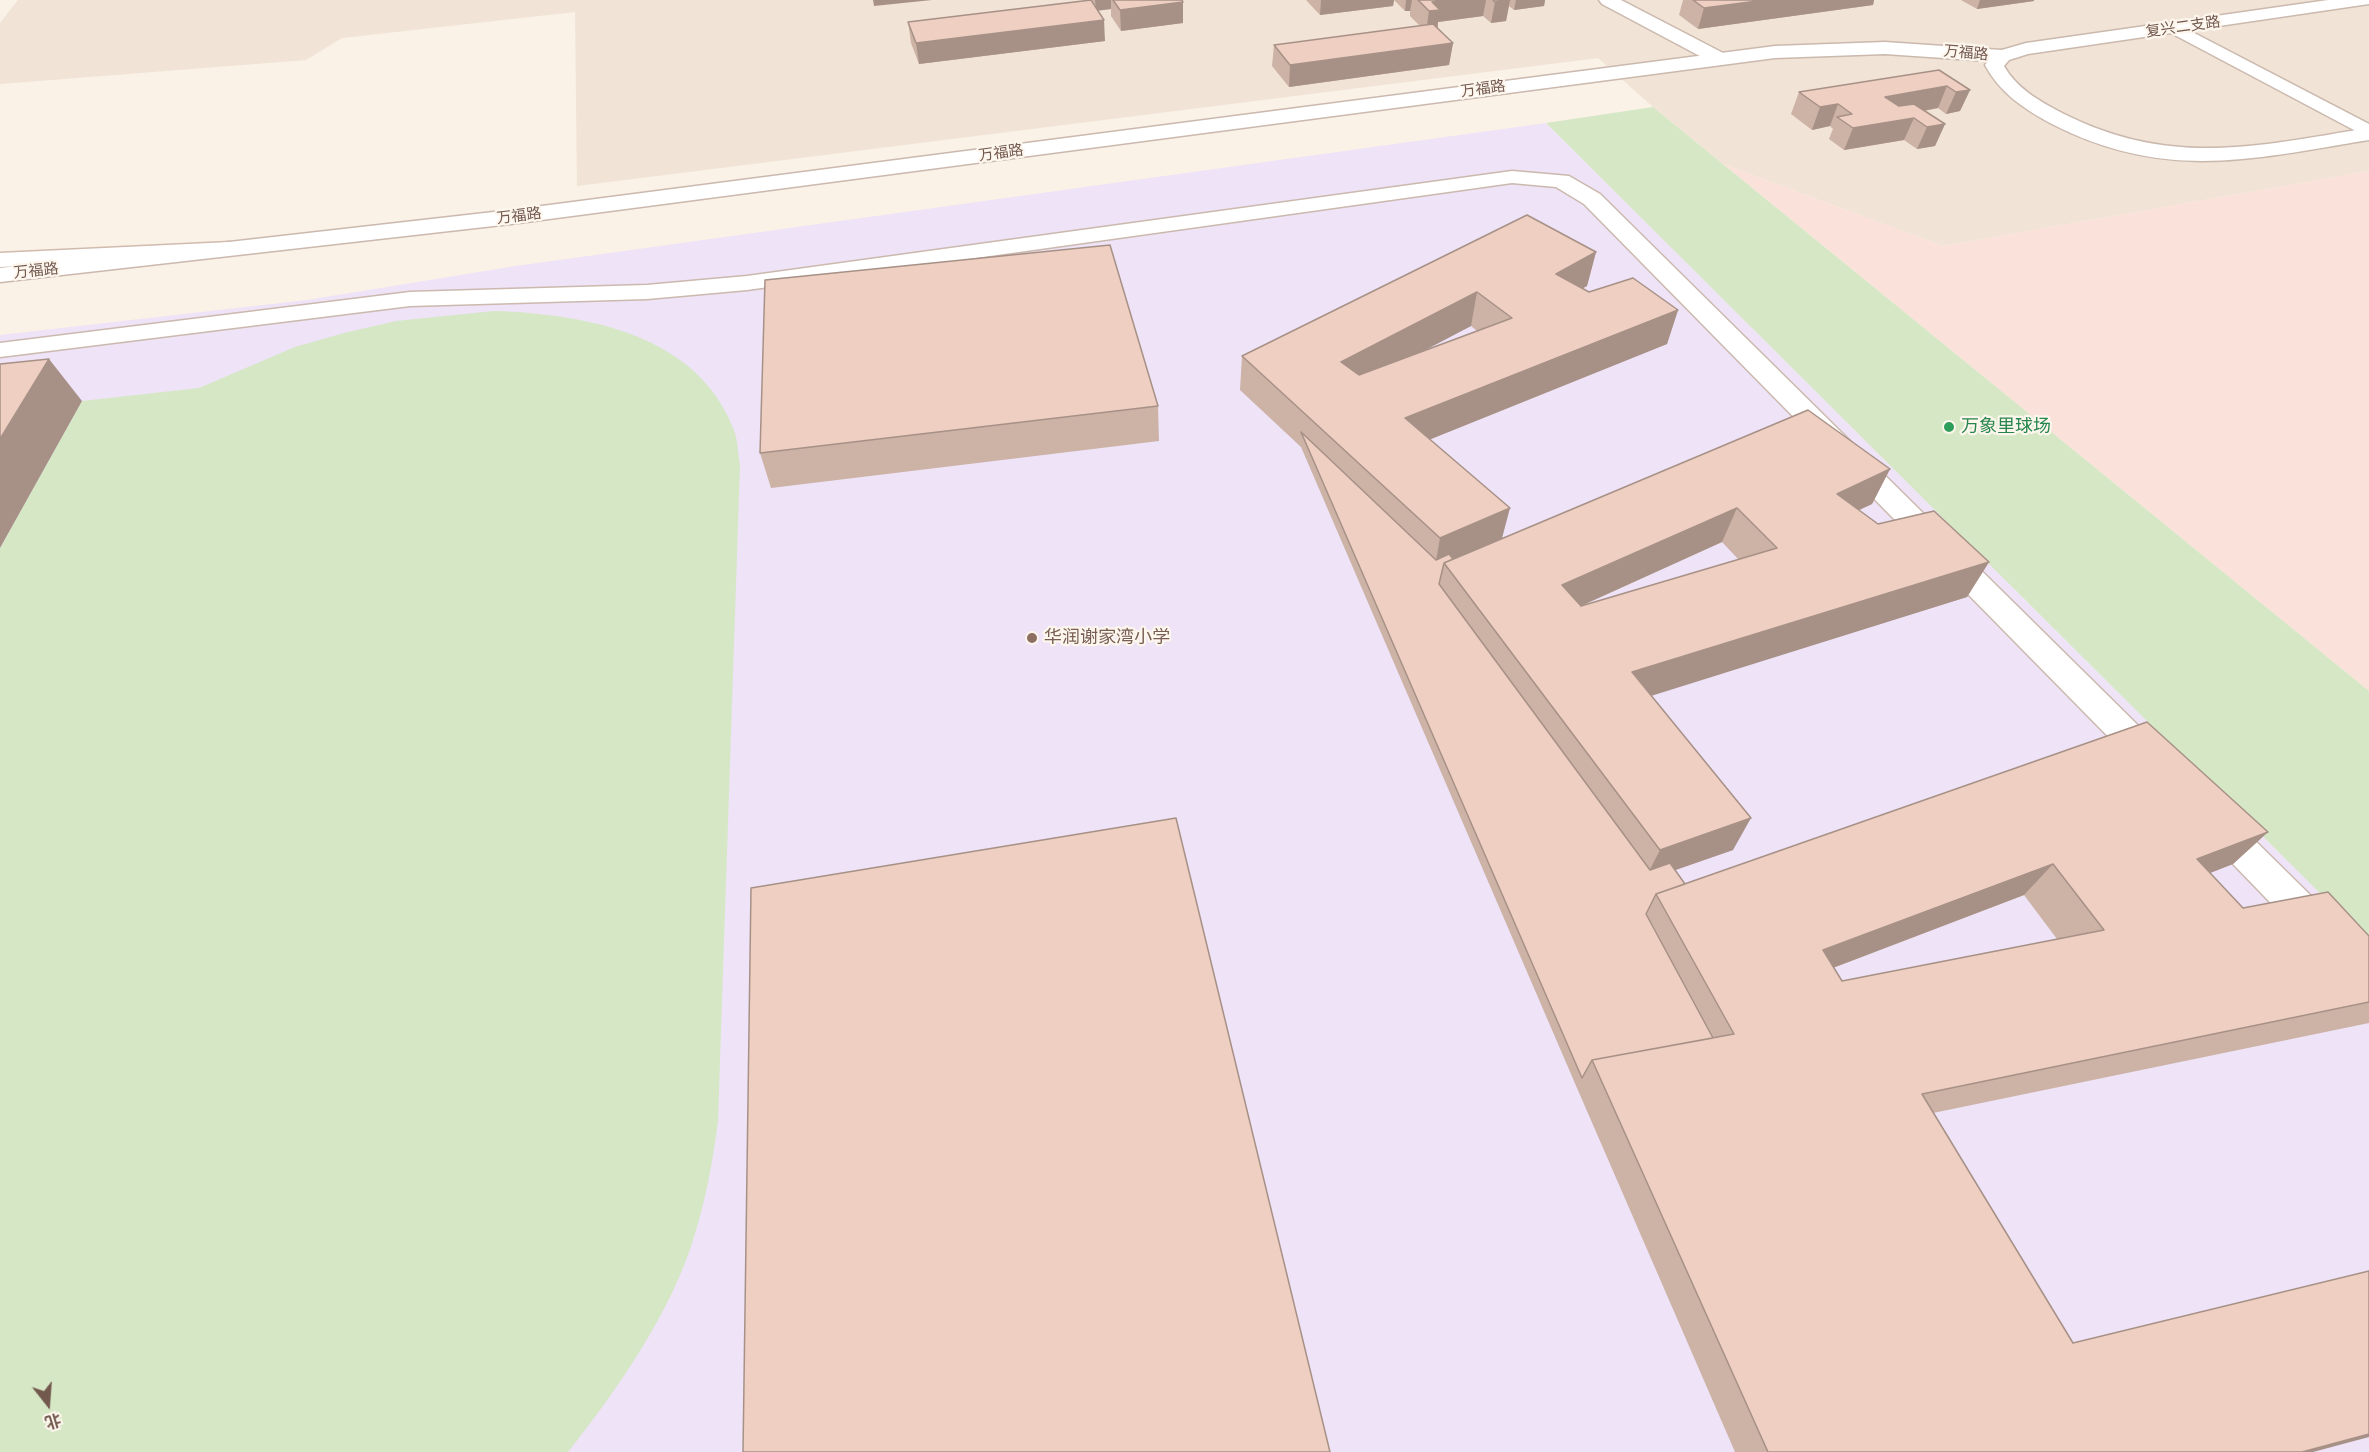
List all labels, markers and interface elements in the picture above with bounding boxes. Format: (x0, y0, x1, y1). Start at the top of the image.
street label: 复兴二支路 (2145, 13, 2221, 41)
street label: 万福路 (1943, 42, 1989, 64)
street label: 万福路 (1459, 77, 1507, 101)
street label: 万福路 (977, 141, 1025, 165)
street label: 万福路 (496, 204, 542, 228)
street label: 万福路 (13, 260, 59, 282)
place label: 万象里球场 (1961, 416, 2051, 438)
marker: 万象里球场 (1942, 420, 1956, 434)
place label: 华润谢家湾小学 (1044, 627, 1170, 649)
marker: 华润谢家湾小学 (1025, 631, 1039, 645)
north arrow (18, 1374, 78, 1434)
text: 北 (43, 1409, 64, 1433)

